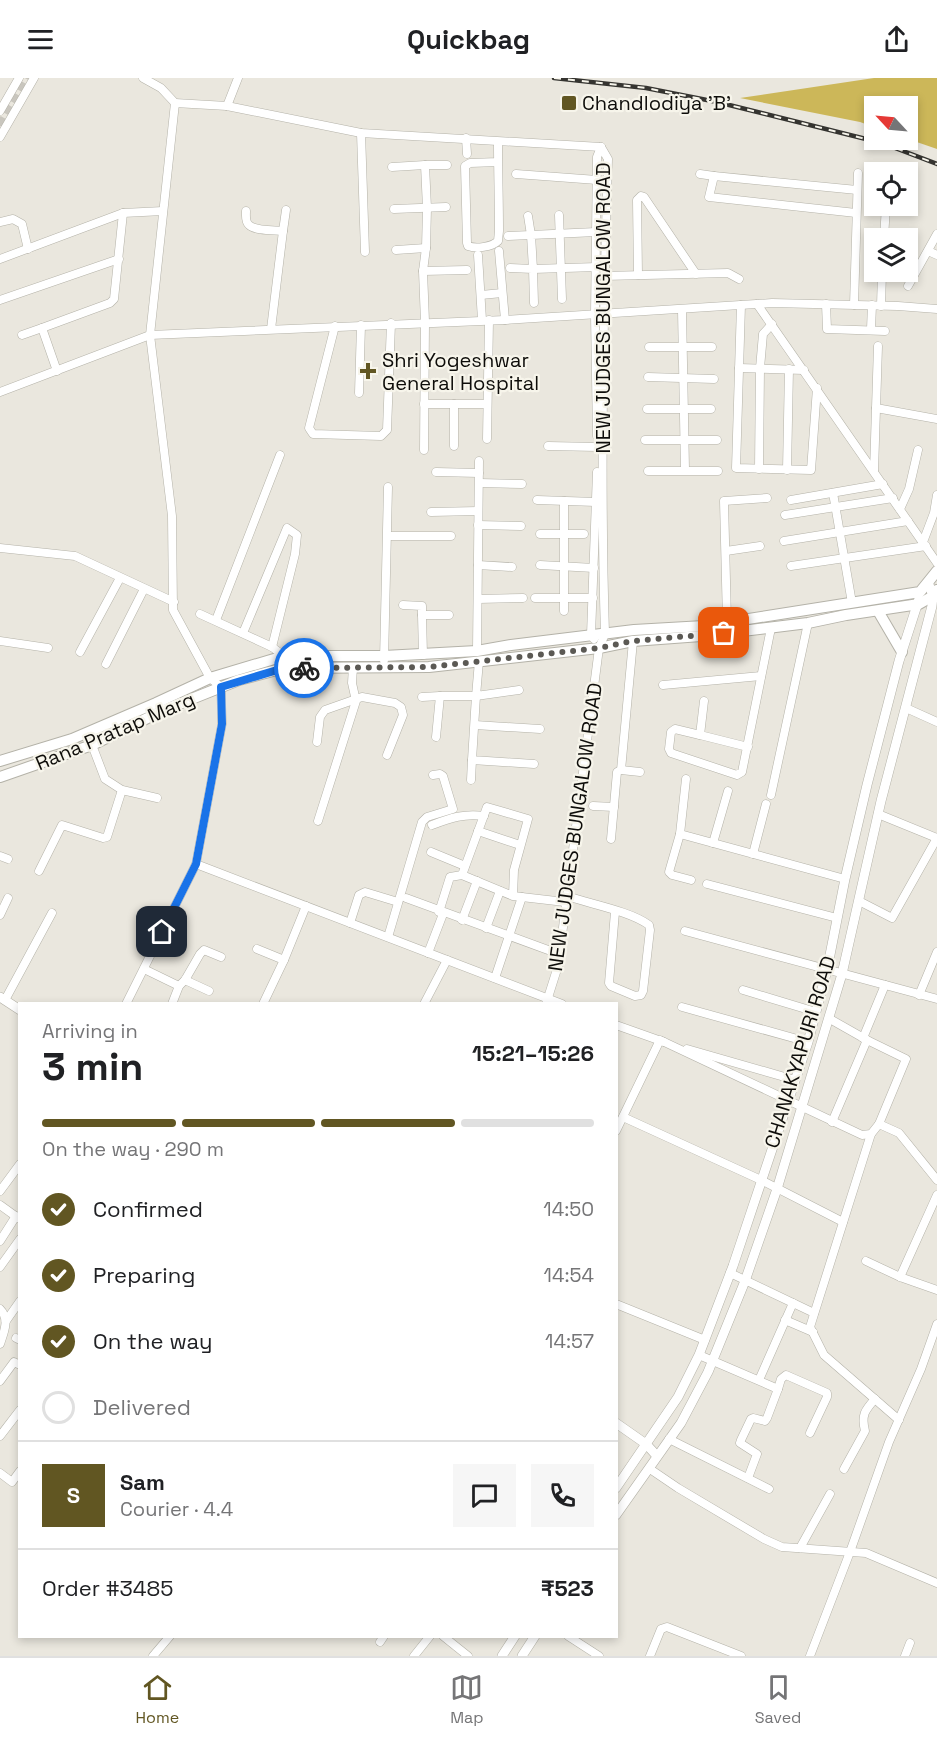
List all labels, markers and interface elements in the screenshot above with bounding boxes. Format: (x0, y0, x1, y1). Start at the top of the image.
text: Quickbag (407, 22, 530, 57)
icon: menu (24, 23, 57, 56)
icon: share (880, 23, 913, 56)
place label: Chandlodiya 'B' (582, 90, 731, 116)
marker: Chandlodiya 'B' (560, 94, 578, 112)
north arrow (864, 96, 918, 150)
map controls (864, 96, 918, 282)
button: locate (864, 162, 918, 216)
street label: NEW JUDGES BUNGALOW ROAD (590, 163, 616, 453)
button: layers (864, 228, 918, 282)
place label: Shri Yogeshwar General Hospital (382, 347, 539, 396)
marker: Shri Yogeshwar General Hospital (359, 362, 377, 380)
pin (698, 607, 749, 658)
icon: bag (707, 616, 740, 649)
courier (274, 638, 334, 698)
icon: bike (288, 652, 321, 685)
street label: NEW JUDGES BUNGALOW ROAD (542, 681, 608, 973)
street label: Rana Pratap Marg (31, 686, 199, 776)
pin (136, 906, 187, 957)
icon: home (145, 915, 178, 948)
street label: CHANAKYAPURI ROAD (758, 953, 842, 1151)
text: Arriving in (42, 1018, 138, 1044)
text: 15:21–15:26 (472, 1039, 594, 1067)
text: 3 min (42, 1042, 143, 1091)
text: On the way · 290 m (42, 1136, 224, 1162)
icon: check (42, 1193, 75, 1226)
text: Confirmed (93, 1195, 203, 1223)
text: 14:50 (543, 1196, 594, 1222)
icon: check (42, 1259, 75, 1292)
text: Preparing (93, 1261, 195, 1289)
text: 14:54 (544, 1262, 594, 1288)
icon: check (42, 1325, 75, 1358)
text: On the way (93, 1327, 212, 1355)
text: 14:57 (545, 1328, 594, 1354)
text: Delivered (93, 1393, 191, 1421)
button: chat (453, 1464, 516, 1527)
button: phone (531, 1464, 594, 1527)
text: Sam (120, 1468, 165, 1496)
text: S (67, 1481, 80, 1509)
text: Courier · 4.4 (120, 1496, 233, 1522)
text: Order #3485 (42, 1574, 174, 1602)
text: ₹523 (541, 1574, 594, 1602)
tab: Home (136, 1671, 179, 1728)
tab: Map (450, 1671, 484, 1728)
tab: Saved (755, 1671, 801, 1728)

